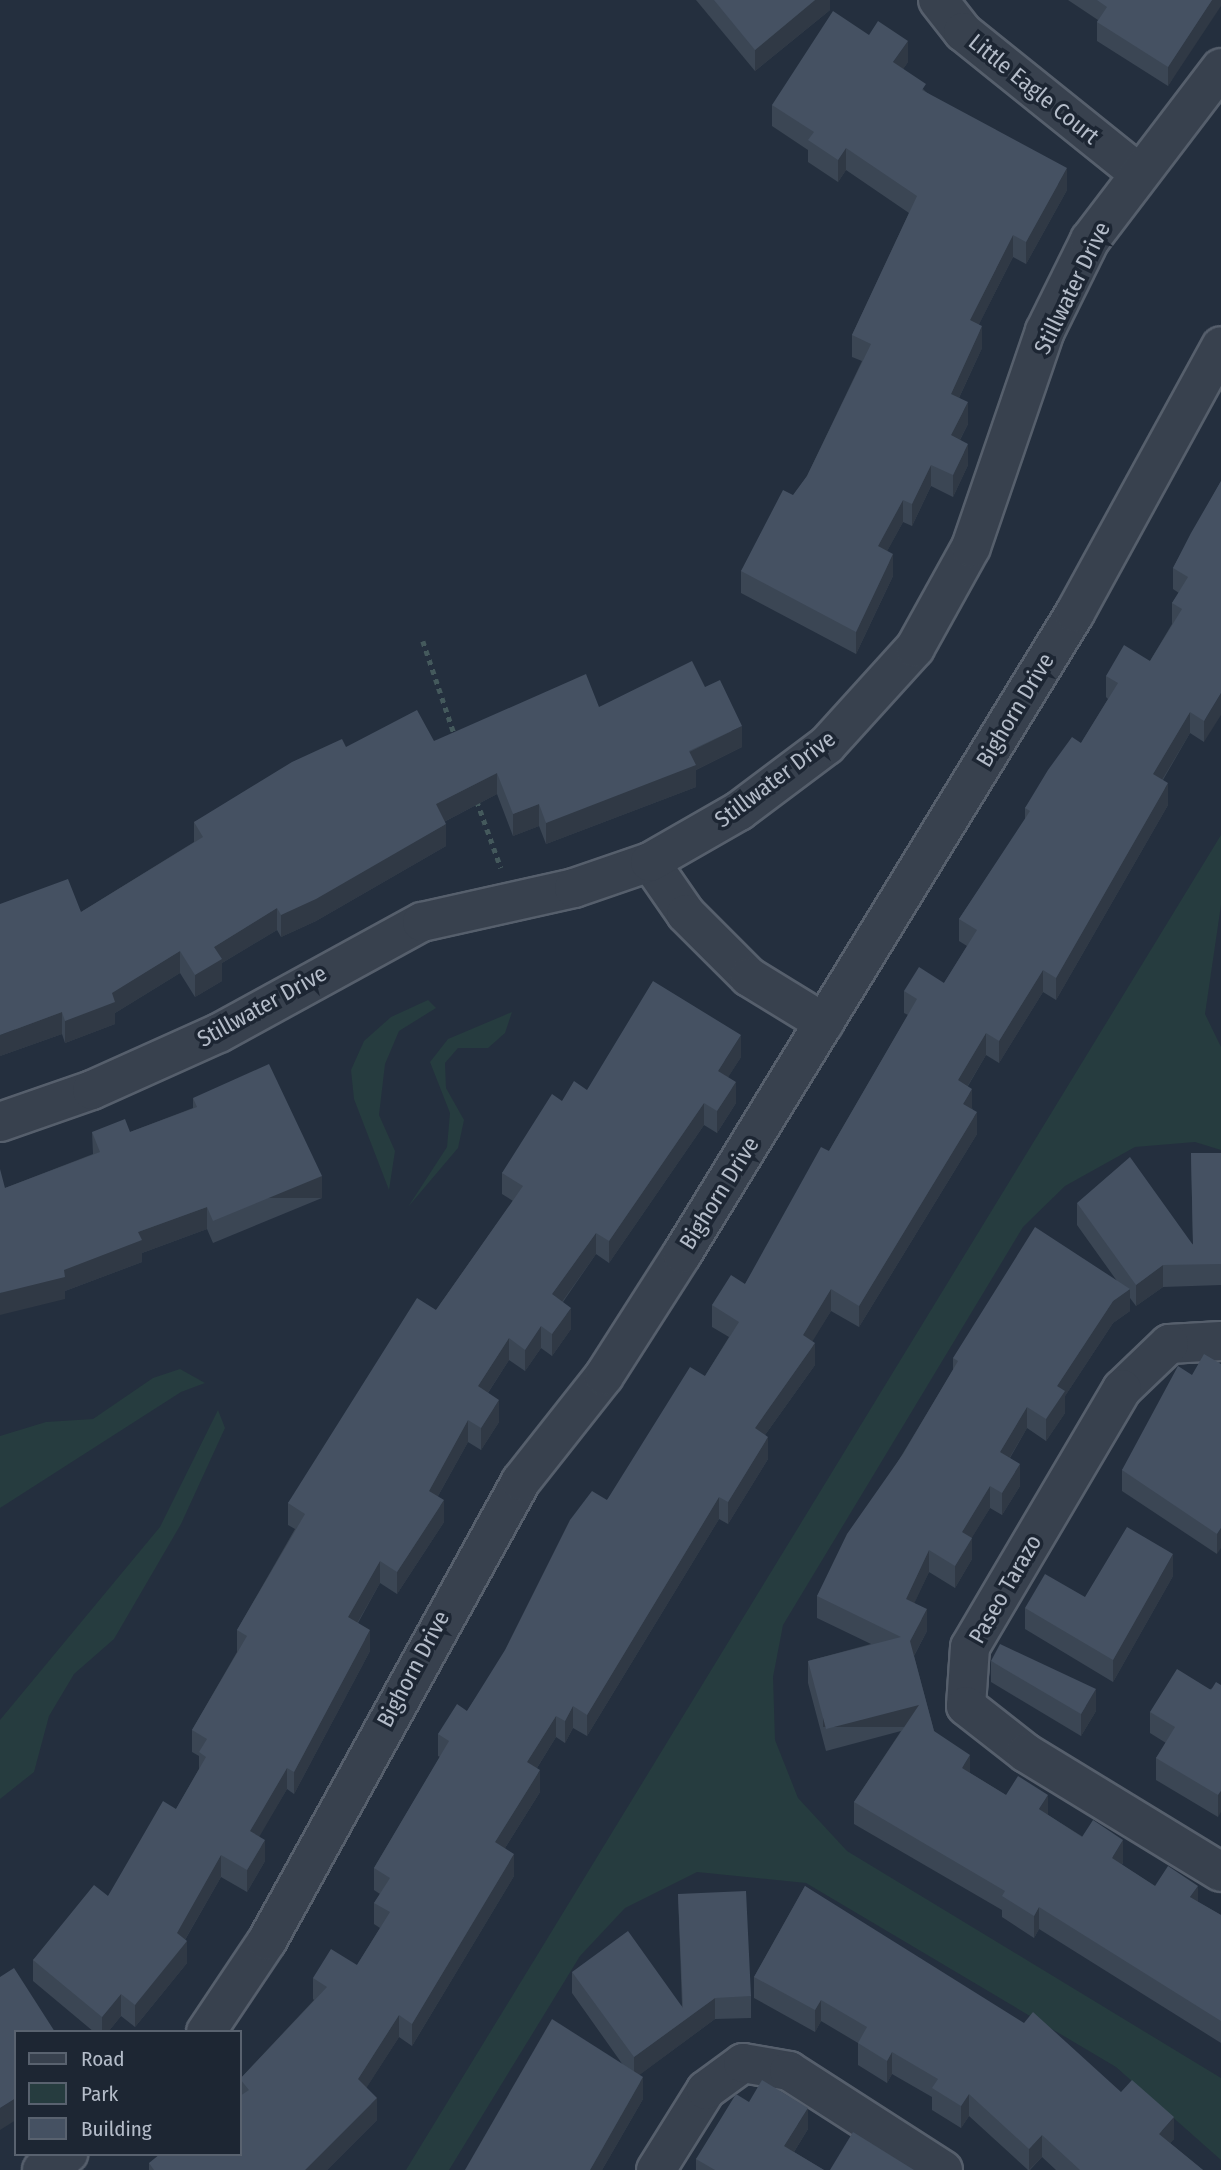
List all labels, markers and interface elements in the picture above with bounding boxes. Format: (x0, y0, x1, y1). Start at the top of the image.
street label: Little Eagle Court (963, 28, 1105, 150)
street label: Stillwater Drive (1028, 217, 1116, 359)
street label: Bighorn Drive (970, 648, 1060, 772)
street label: Stillwater Drive (709, 725, 841, 833)
street label: Stillwater Drive (193, 959, 331, 1053)
street label: Bighorn Drive (673, 1132, 765, 1254)
street label: Paseo Tarazo (963, 1530, 1047, 1648)
street label: Bighorn Drive (371, 1606, 455, 1732)
legend (14, 2030, 242, 2156)
text: Road (81, 2046, 125, 2072)
text: Park (81, 2081, 118, 2107)
text: Building (81, 2116, 152, 2142)

